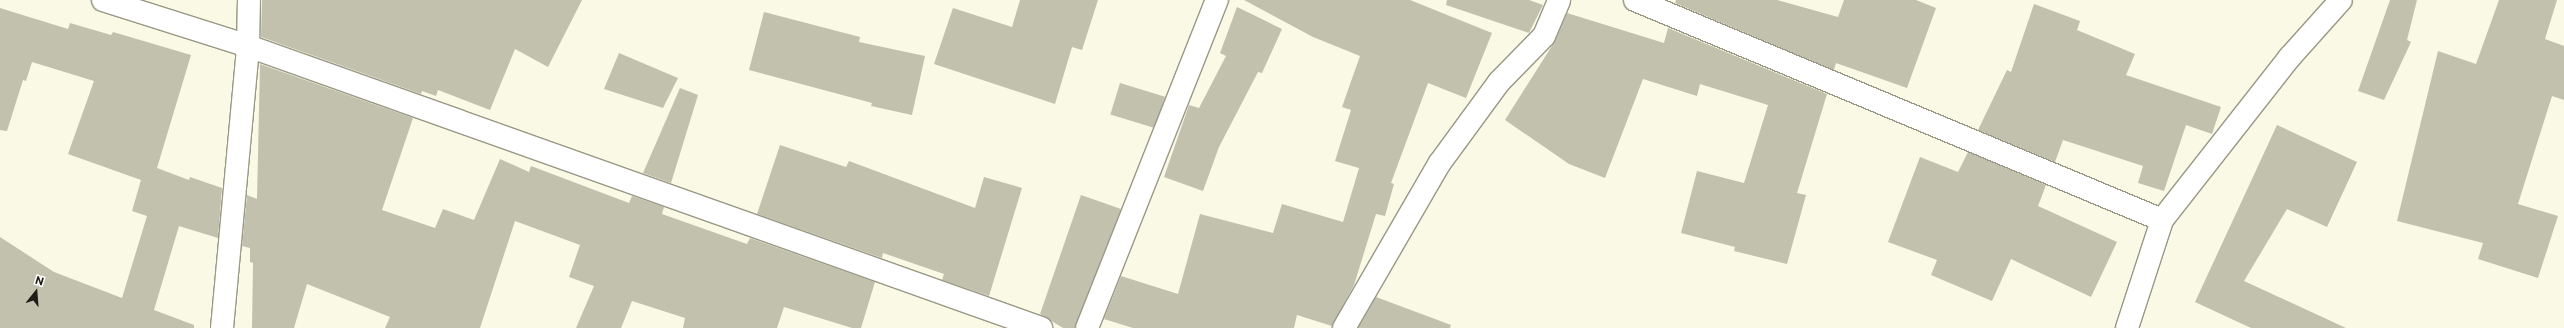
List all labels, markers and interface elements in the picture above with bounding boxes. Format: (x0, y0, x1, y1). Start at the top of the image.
north arrow (16, 272, 56, 312)
text: N (34, 273, 45, 287)

